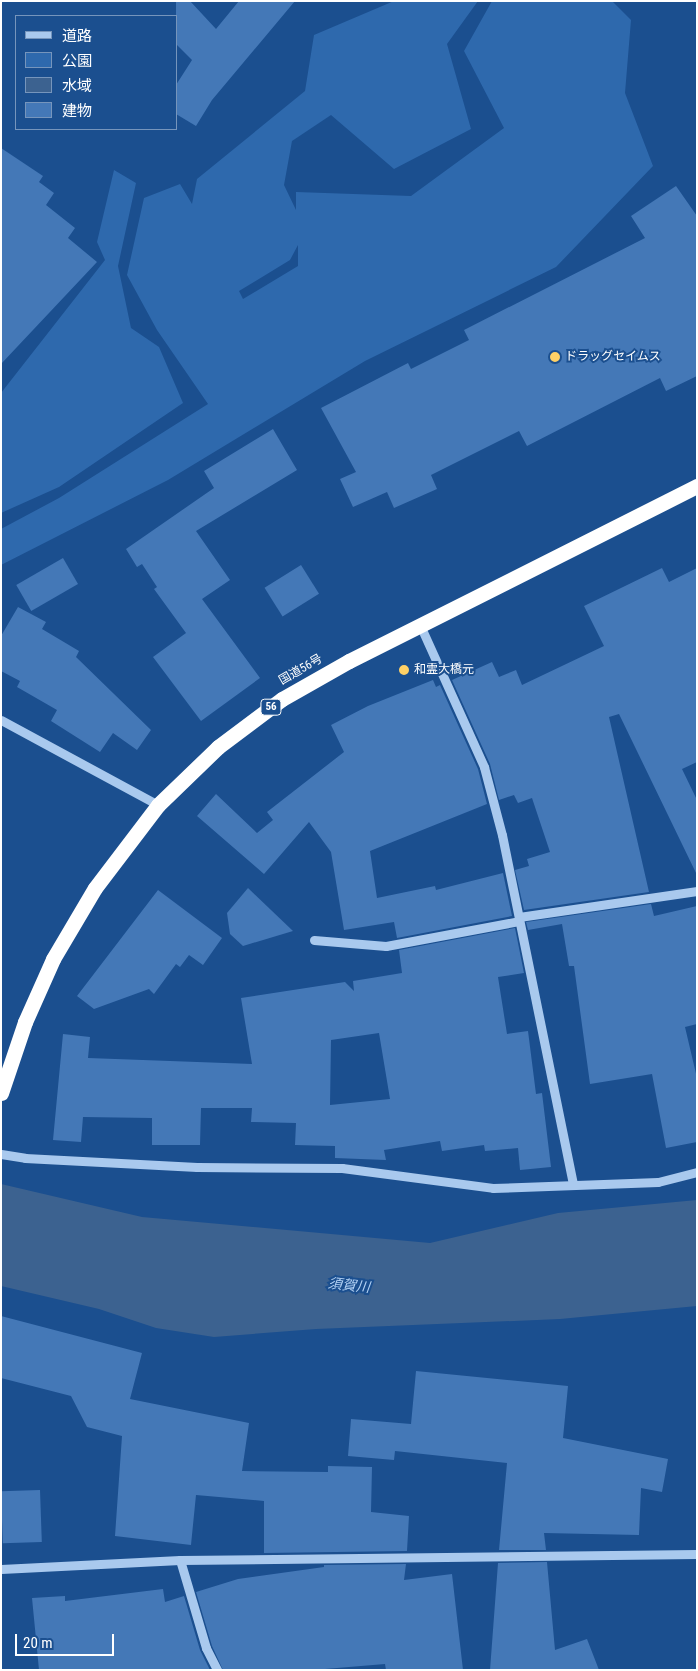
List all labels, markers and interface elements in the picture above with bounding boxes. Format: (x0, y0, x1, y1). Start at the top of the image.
legend (15, 15, 178, 130)
text: 道路 (62, 27, 92, 45)
text: 公園 (62, 52, 92, 70)
text: 水域 (62, 77, 92, 95)
text: 建物 (62, 102, 92, 120)
place label: ドラッグセイムス (565, 350, 661, 364)
marker: ドラッグセイムス (549, 351, 561, 363)
street label: 国道56号 (277, 652, 325, 688)
place label: 和霊大橋元 (414, 663, 474, 677)
marker: 和霊大橋元 (398, 664, 410, 676)
road number: 56 (260, 699, 282, 716)
water label: 須賀川 (327, 1274, 371, 1296)
scale bar (18, 1624, 116, 1656)
text: 20 m (23, 1634, 53, 1652)

